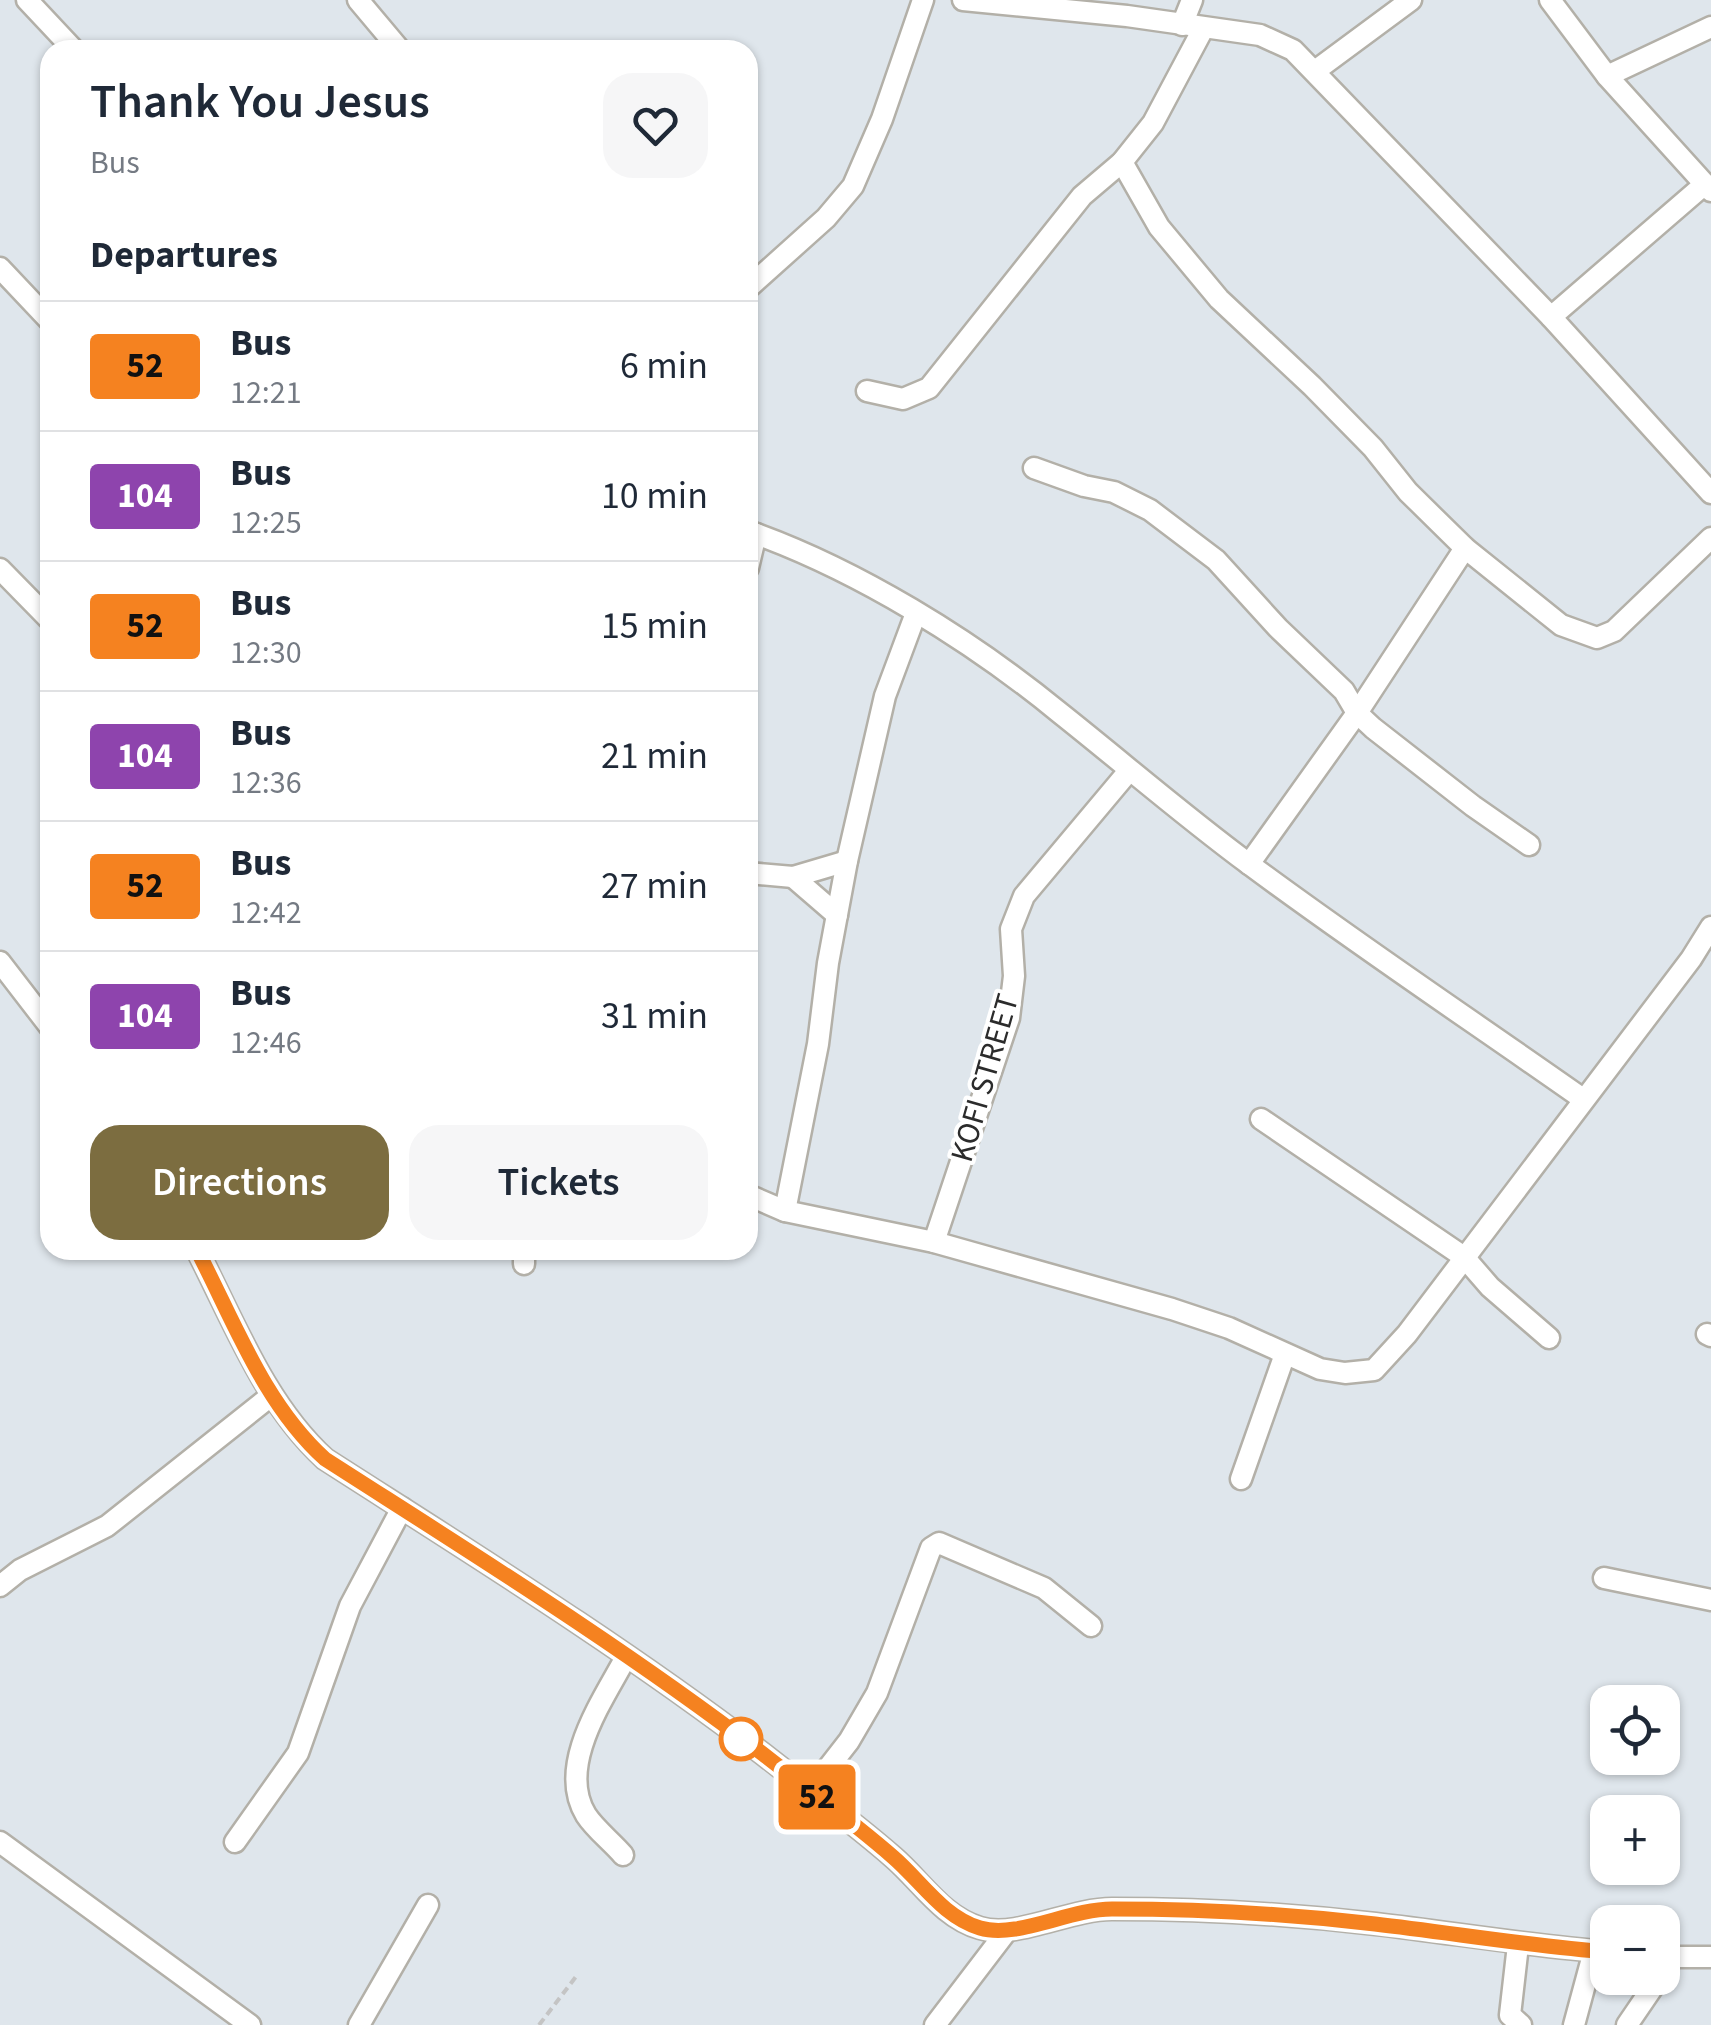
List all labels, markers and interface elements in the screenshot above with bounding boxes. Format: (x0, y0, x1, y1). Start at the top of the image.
text: Thank You Jesus (90, 68, 430, 136)
button: heart (603, 73, 708, 178)
text: Bus (90, 140, 140, 186)
text: Departures (90, 228, 278, 282)
text: Bus (230, 316, 291, 370)
text: 6 min (620, 339, 708, 393)
text: 52 (127, 341, 163, 391)
text: 12:21 (230, 370, 302, 416)
text: Bus (230, 446, 291, 500)
text: 10 min (601, 469, 708, 523)
text: 104 (117, 471, 173, 521)
text: 12:25 (230, 500, 302, 546)
text: Bus (230, 576, 291, 630)
text: 15 min (601, 599, 708, 653)
text: 52 (127, 601, 163, 651)
text: 12:30 (230, 630, 302, 676)
text: Bus (230, 706, 291, 760)
text: 21 min (601, 729, 708, 783)
text: 104 (117, 731, 173, 781)
text: 12:36 (230, 760, 302, 806)
text: Bus (230, 836, 291, 890)
text: 27 min (601, 859, 708, 913)
text: 52 (127, 861, 163, 911)
text: 12:42 (230, 890, 302, 936)
text: Bus (230, 966, 291, 1020)
text: 31 min (601, 989, 708, 1043)
street label: KOFI STREET (939, 989, 1031, 1167)
text: 104 (117, 991, 173, 1041)
text: 12:46 (230, 1020, 302, 1066)
button: Directions (90, 1125, 389, 1240)
button: Tickets (409, 1125, 708, 1240)
map controls (1590, 1685, 1680, 1995)
button: locate (1590, 1685, 1680, 1775)
unlabelled marker (720, 1718, 762, 1760)
line badge: 52 (772, 1764, 862, 1830)
text: 52 (799, 1772, 835, 1822)
button: + (1590, 1795, 1680, 1885)
button: − (1590, 1905, 1680, 1995)

